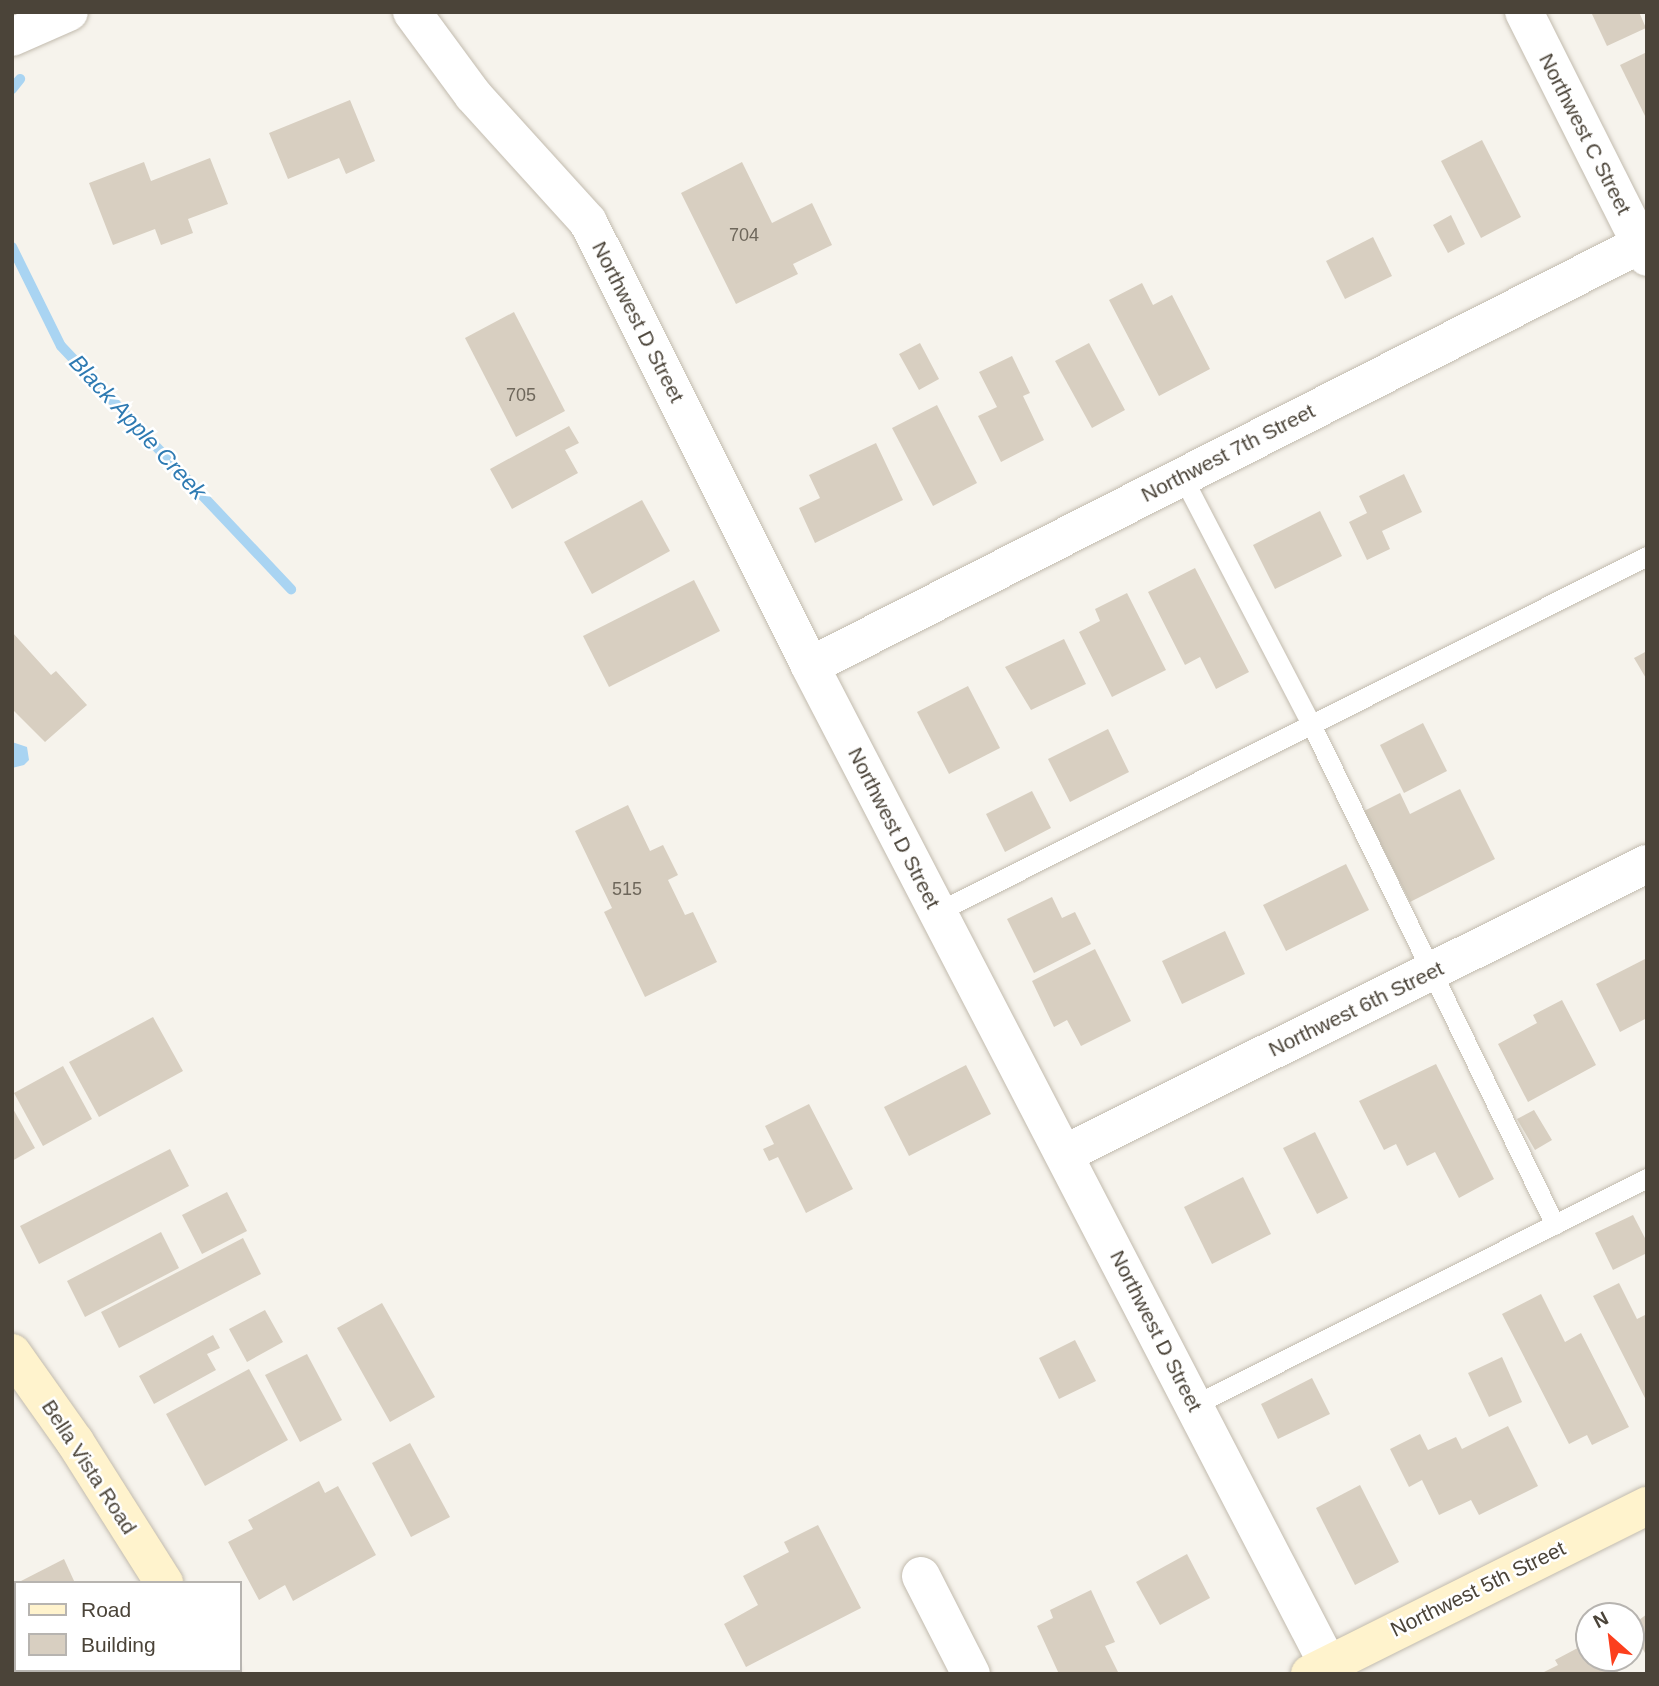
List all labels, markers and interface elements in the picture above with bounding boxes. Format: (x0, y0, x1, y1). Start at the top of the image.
street label: Northwest C Street (1534, 49, 1636, 219)
house number: 704 (729, 224, 759, 246)
street label: Northwest D Street (587, 237, 689, 407)
water label: Black Apple Creek (63, 348, 213, 506)
house number: 705 (506, 384, 536, 406)
street label: Northwest 7th Street (1137, 398, 1319, 508)
street label: Northwest D Street (843, 743, 945, 913)
house number: 515 (612, 878, 642, 900)
street label: Northwest 6th Street (1264, 956, 1448, 1062)
street label: Northwest D Street (1105, 1246, 1207, 1416)
street label: Bella Vista Road (36, 1395, 142, 1539)
street label: Northwest 5th Street (1386, 1536, 1570, 1642)
legend (14, 1581, 242, 1672)
text: Road (81, 1598, 131, 1621)
north arrow (1575, 1602, 1645, 1672)
text: N (1590, 1607, 1612, 1632)
text: Building (81, 1633, 156, 1656)

